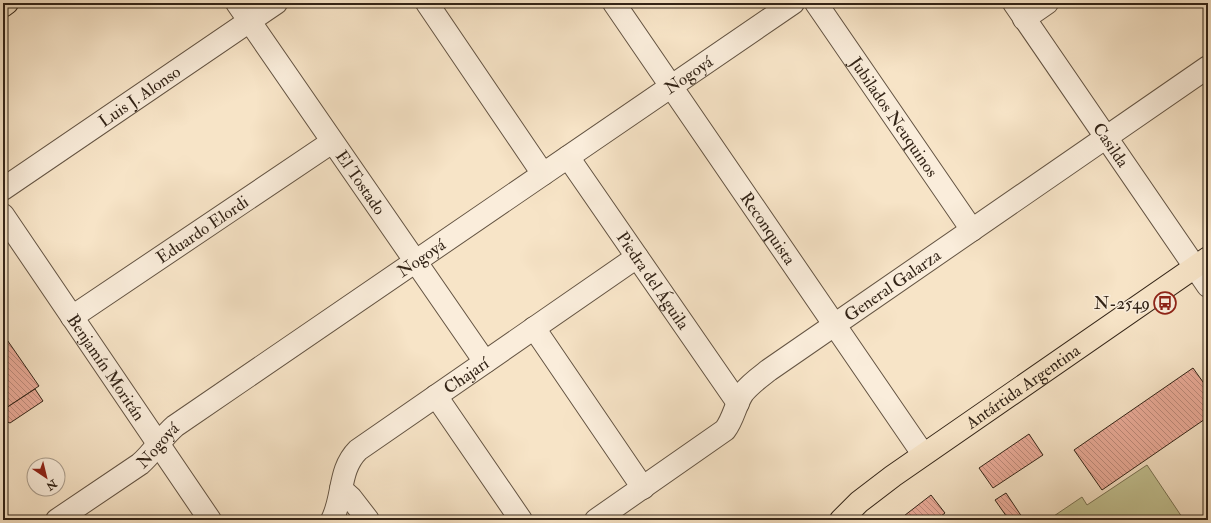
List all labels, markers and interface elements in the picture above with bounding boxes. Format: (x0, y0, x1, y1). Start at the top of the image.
street label: Nogoyá (661, 51, 718, 99)
street label: Jubilados Neuquinos (844, 52, 942, 181)
street label: Luis J. Alonso (95, 61, 185, 132)
street label: Casilda (1088, 119, 1134, 172)
street label: El Tostado (331, 146, 390, 219)
street label: Reconquista (736, 188, 801, 270)
street label: Eduardo Elordi (152, 191, 253, 268)
street label: Piedra del Águila (612, 228, 695, 334)
street label: Nogoyá (393, 234, 450, 282)
street label: General Galarza (840, 244, 946, 326)
bus stop icon: N-2549 (1152, 290, 1178, 316)
place label: N-2549 (1094, 293, 1150, 314)
street label: Benjamín Moritán (62, 310, 150, 425)
street label: Antártida Argentina (961, 339, 1085, 434)
street label: Chajarí (440, 352, 494, 399)
street label: Nogoyá (132, 417, 184, 473)
north arrow (26, 457, 66, 497)
text: N (43, 476, 60, 494)

